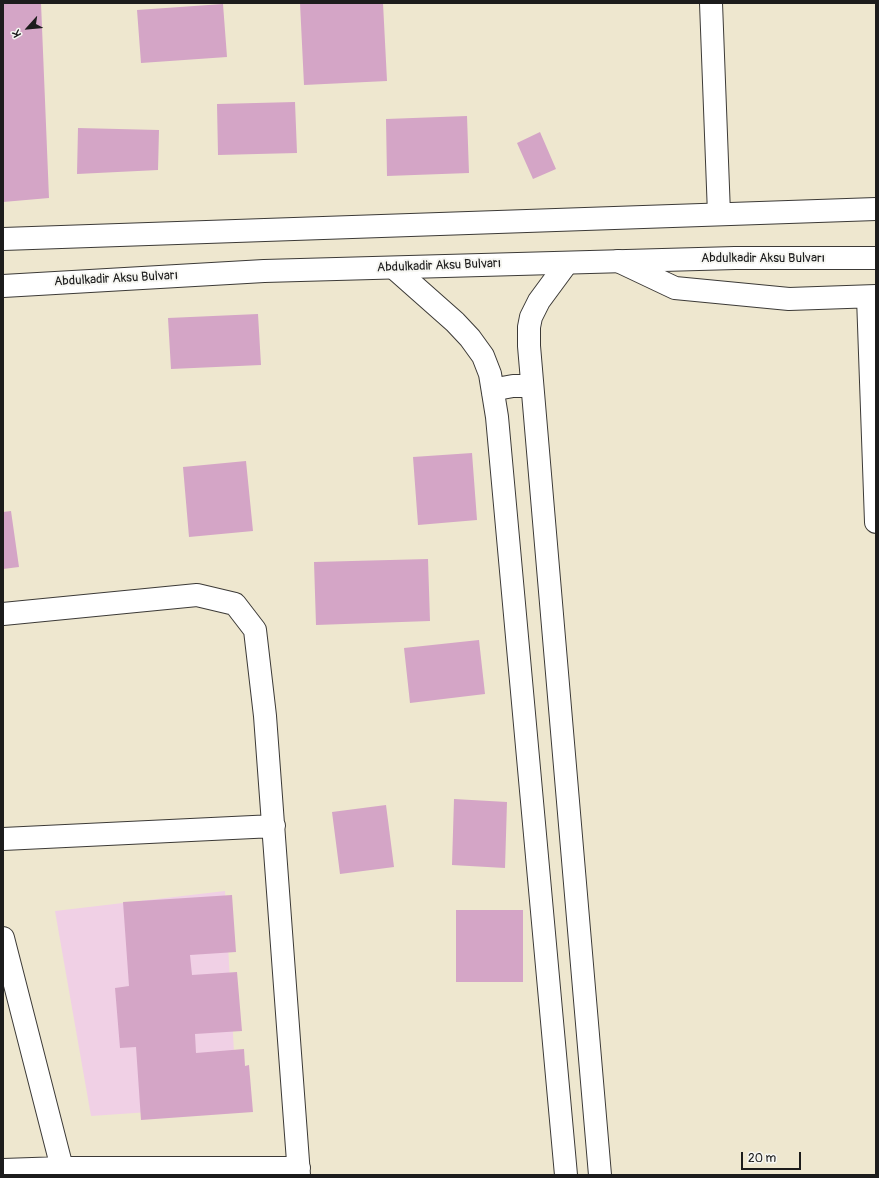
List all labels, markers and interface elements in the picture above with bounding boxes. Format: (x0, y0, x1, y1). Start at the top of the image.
north arrow (8, 8, 48, 48)
text: K (10, 28, 24, 40)
street label: Abdulkadir Aksu Bulvarı (701, 251, 825, 267)
street label: Abdulkadir Aksu Bulvarı (377, 256, 501, 276)
street label: Abdulkadir Aksu Bulvarı (54, 268, 178, 290)
scale bar (743, 1144, 803, 1170)
text: 20 m (748, 1151, 776, 1166)

